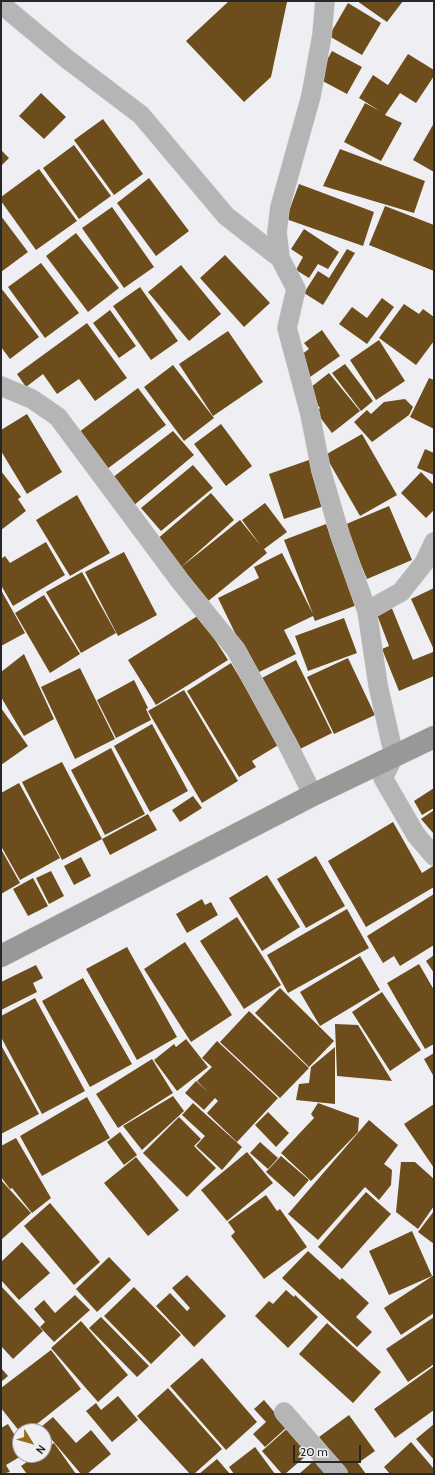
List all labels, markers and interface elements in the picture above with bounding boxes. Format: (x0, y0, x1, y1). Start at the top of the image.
north arrow (12, 1423, 52, 1463)
scale bar (295, 1437, 363, 1463)
text: N (33, 1442, 49, 1457)
text: 20 m (300, 1444, 328, 1459)

